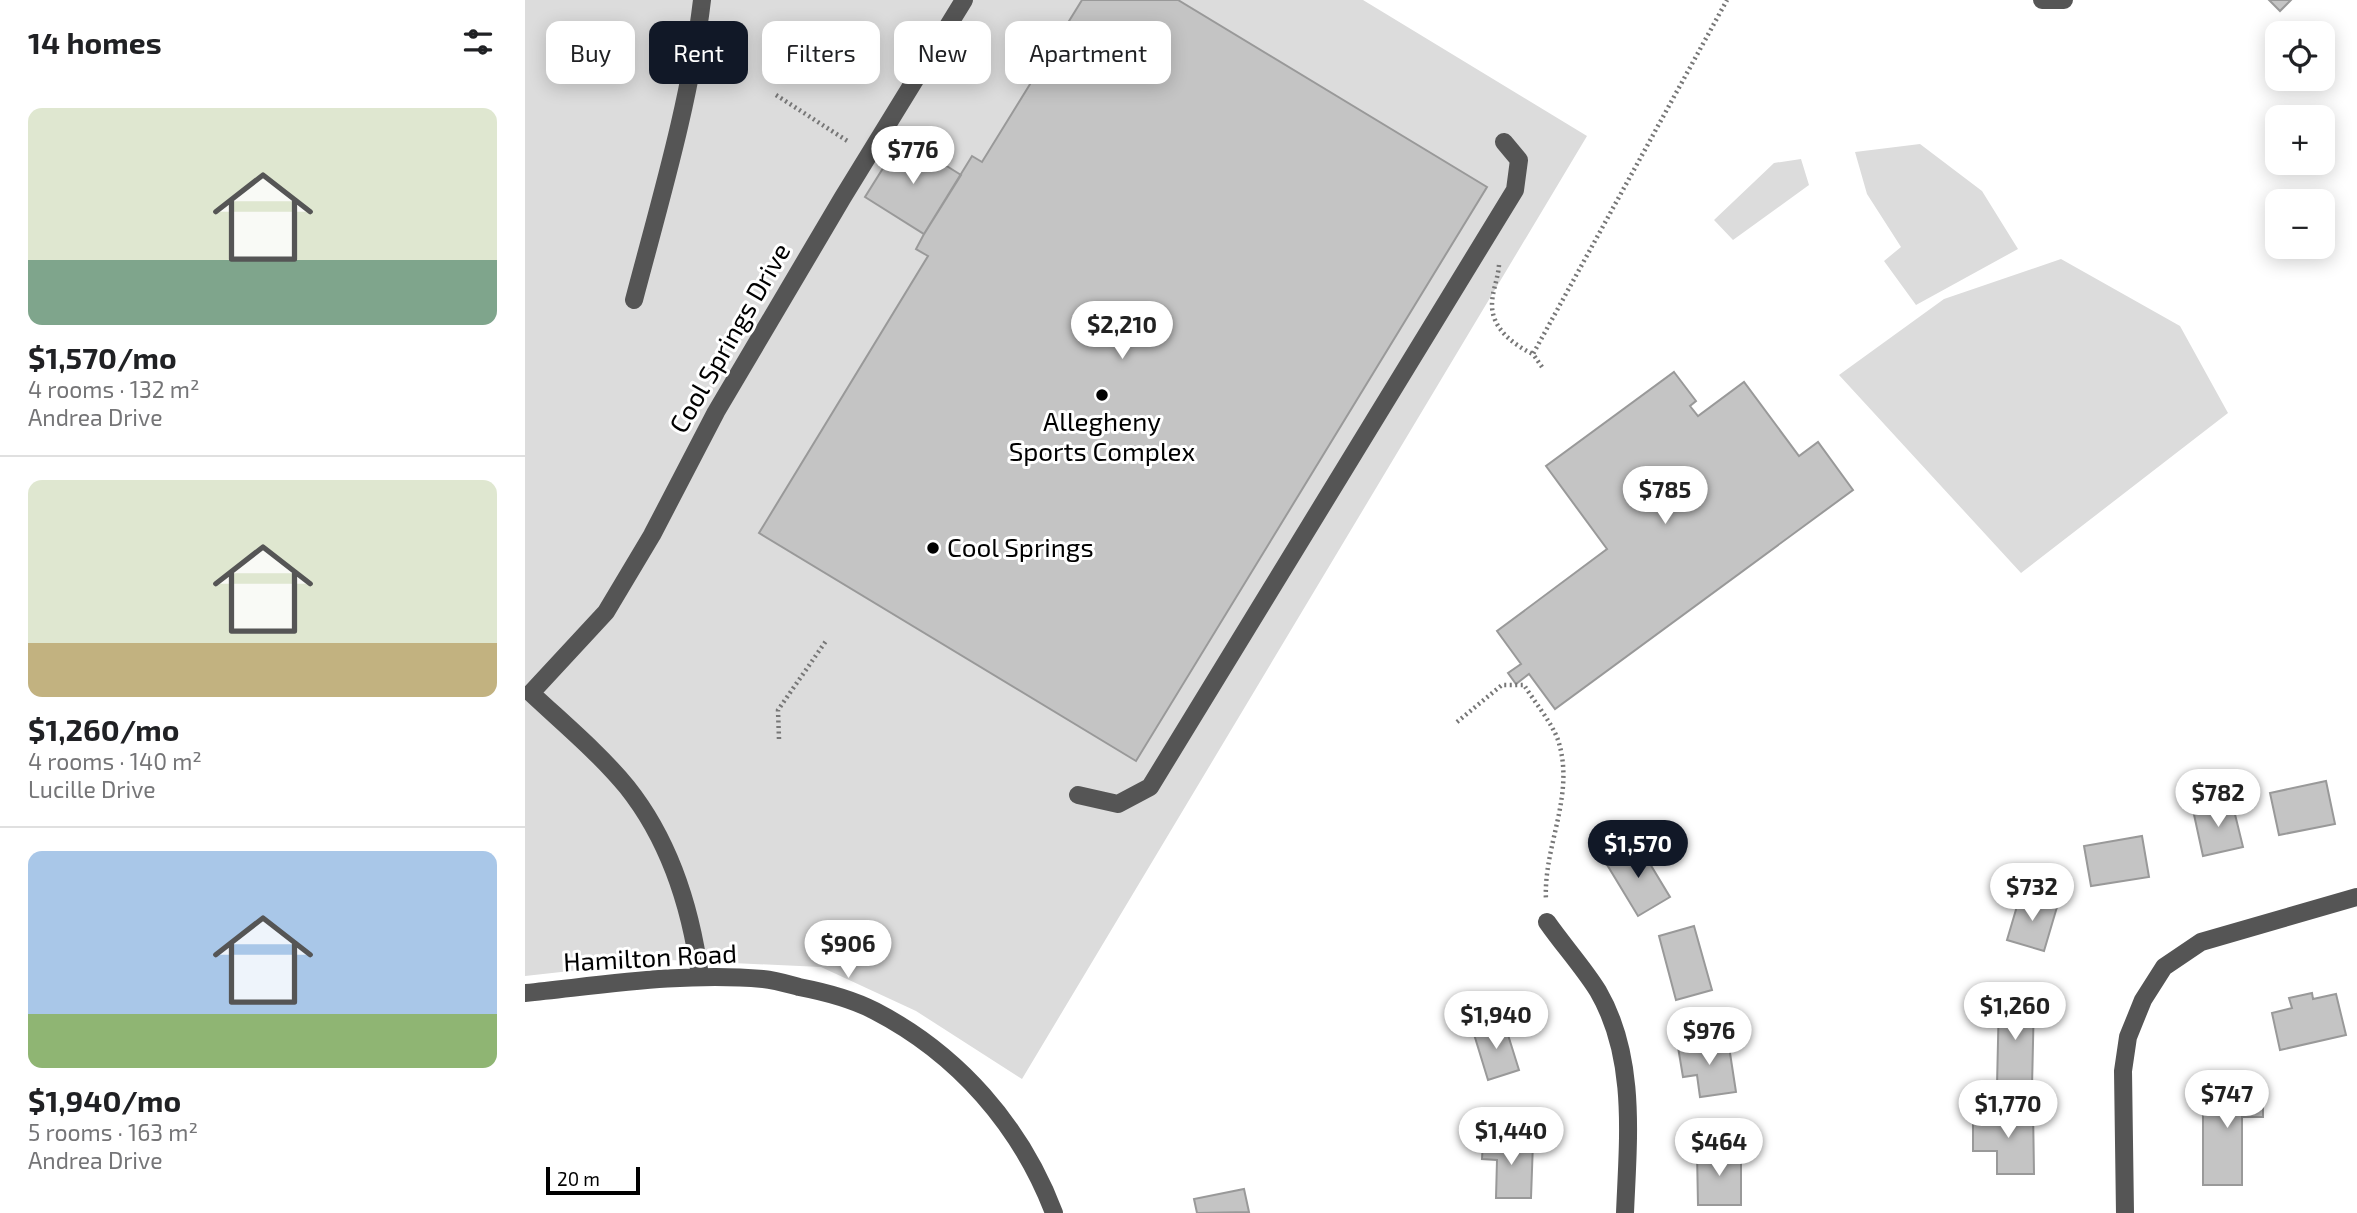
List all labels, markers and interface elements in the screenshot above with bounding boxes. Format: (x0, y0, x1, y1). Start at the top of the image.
chip: Buy (546, 21, 635, 84)
chip: Rent (649, 21, 748, 84)
chip: Filters (762, 21, 880, 84)
chip: New (894, 21, 991, 84)
chip: Apartment (1005, 21, 1171, 84)
map controls (2265, 21, 2335, 259)
button: locate (2265, 21, 2335, 91)
icon: filters (459, 23, 497, 61)
text: 14 homes (28, 24, 162, 60)
button: + (2265, 105, 2335, 175)
pin: $776 (872, 127, 954, 186)
text: $776 (887, 135, 939, 163)
icon: home (200, 154, 326, 280)
button: − (2265, 189, 2335, 259)
street label: Cool Springs Drive (662, 237, 796, 438)
pin: $2,210 (1065, 302, 1179, 361)
text: $2,210 (1087, 310, 1157, 338)
text: $1,570/mo (28, 339, 177, 375)
text: 4 rooms · 132 m² (28, 375, 200, 403)
marker: Allegheny Sports Complex (1094, 387, 1110, 403)
text: Andrea Drive (28, 403, 162, 431)
place label: Allegheny Sports Complex (1009, 405, 1196, 466)
pin: $785 (1624, 466, 1706, 526)
text: $785 (1639, 475, 1691, 503)
icon: home (200, 526, 326, 652)
place label: Cool Springs (947, 531, 1094, 562)
marker: Cool Springs (925, 540, 941, 556)
text: $1,260/mo (28, 711, 179, 747)
text: 4 rooms · 140 m² (28, 747, 202, 775)
pin: $782 (2177, 770, 2259, 829)
text: Lucille Drive (28, 775, 156, 803)
text: $782 (2191, 778, 2245, 806)
pin: $1,570 (1581, 820, 1695, 880)
text: $1,570 (1604, 829, 1672, 857)
pin: $732 (1991, 864, 2073, 923)
text: $732 (2006, 872, 2058, 900)
icon: home (200, 897, 326, 1023)
pin: $906 (807, 920, 889, 980)
text: $906 (821, 929, 876, 957)
street label: Hamilton Road (562, 936, 738, 977)
pin: $1,260 (1958, 982, 2072, 1042)
text: $1,260 (1980, 991, 2050, 1019)
pin: $1,940 (1439, 992, 1553, 1051)
text: $1,940 (1460, 1000, 1532, 1028)
pin: $976 (1668, 1007, 1750, 1067)
text: $976 (1683, 1016, 1735, 1044)
pin: $747 (2186, 1070, 2268, 1130)
text: $747 (2201, 1079, 2253, 1107)
pin: $1,770 (1951, 1080, 2065, 1140)
text: $1,940/mo (28, 1082, 181, 1118)
text: $1,770 (1975, 1089, 2041, 1117)
pin: $1,440 (1454, 1108, 1568, 1167)
text: $1,440 (1475, 1116, 1547, 1144)
text: 5 rooms · 163 m² (28, 1118, 198, 1146)
pin: $464 (1678, 1118, 1760, 1178)
text: $464 (1691, 1127, 1747, 1155)
text: Andrea Drive (28, 1146, 162, 1174)
scale bar (546, 1164, 641, 1196)
text: 20 m (557, 1167, 600, 1190)

